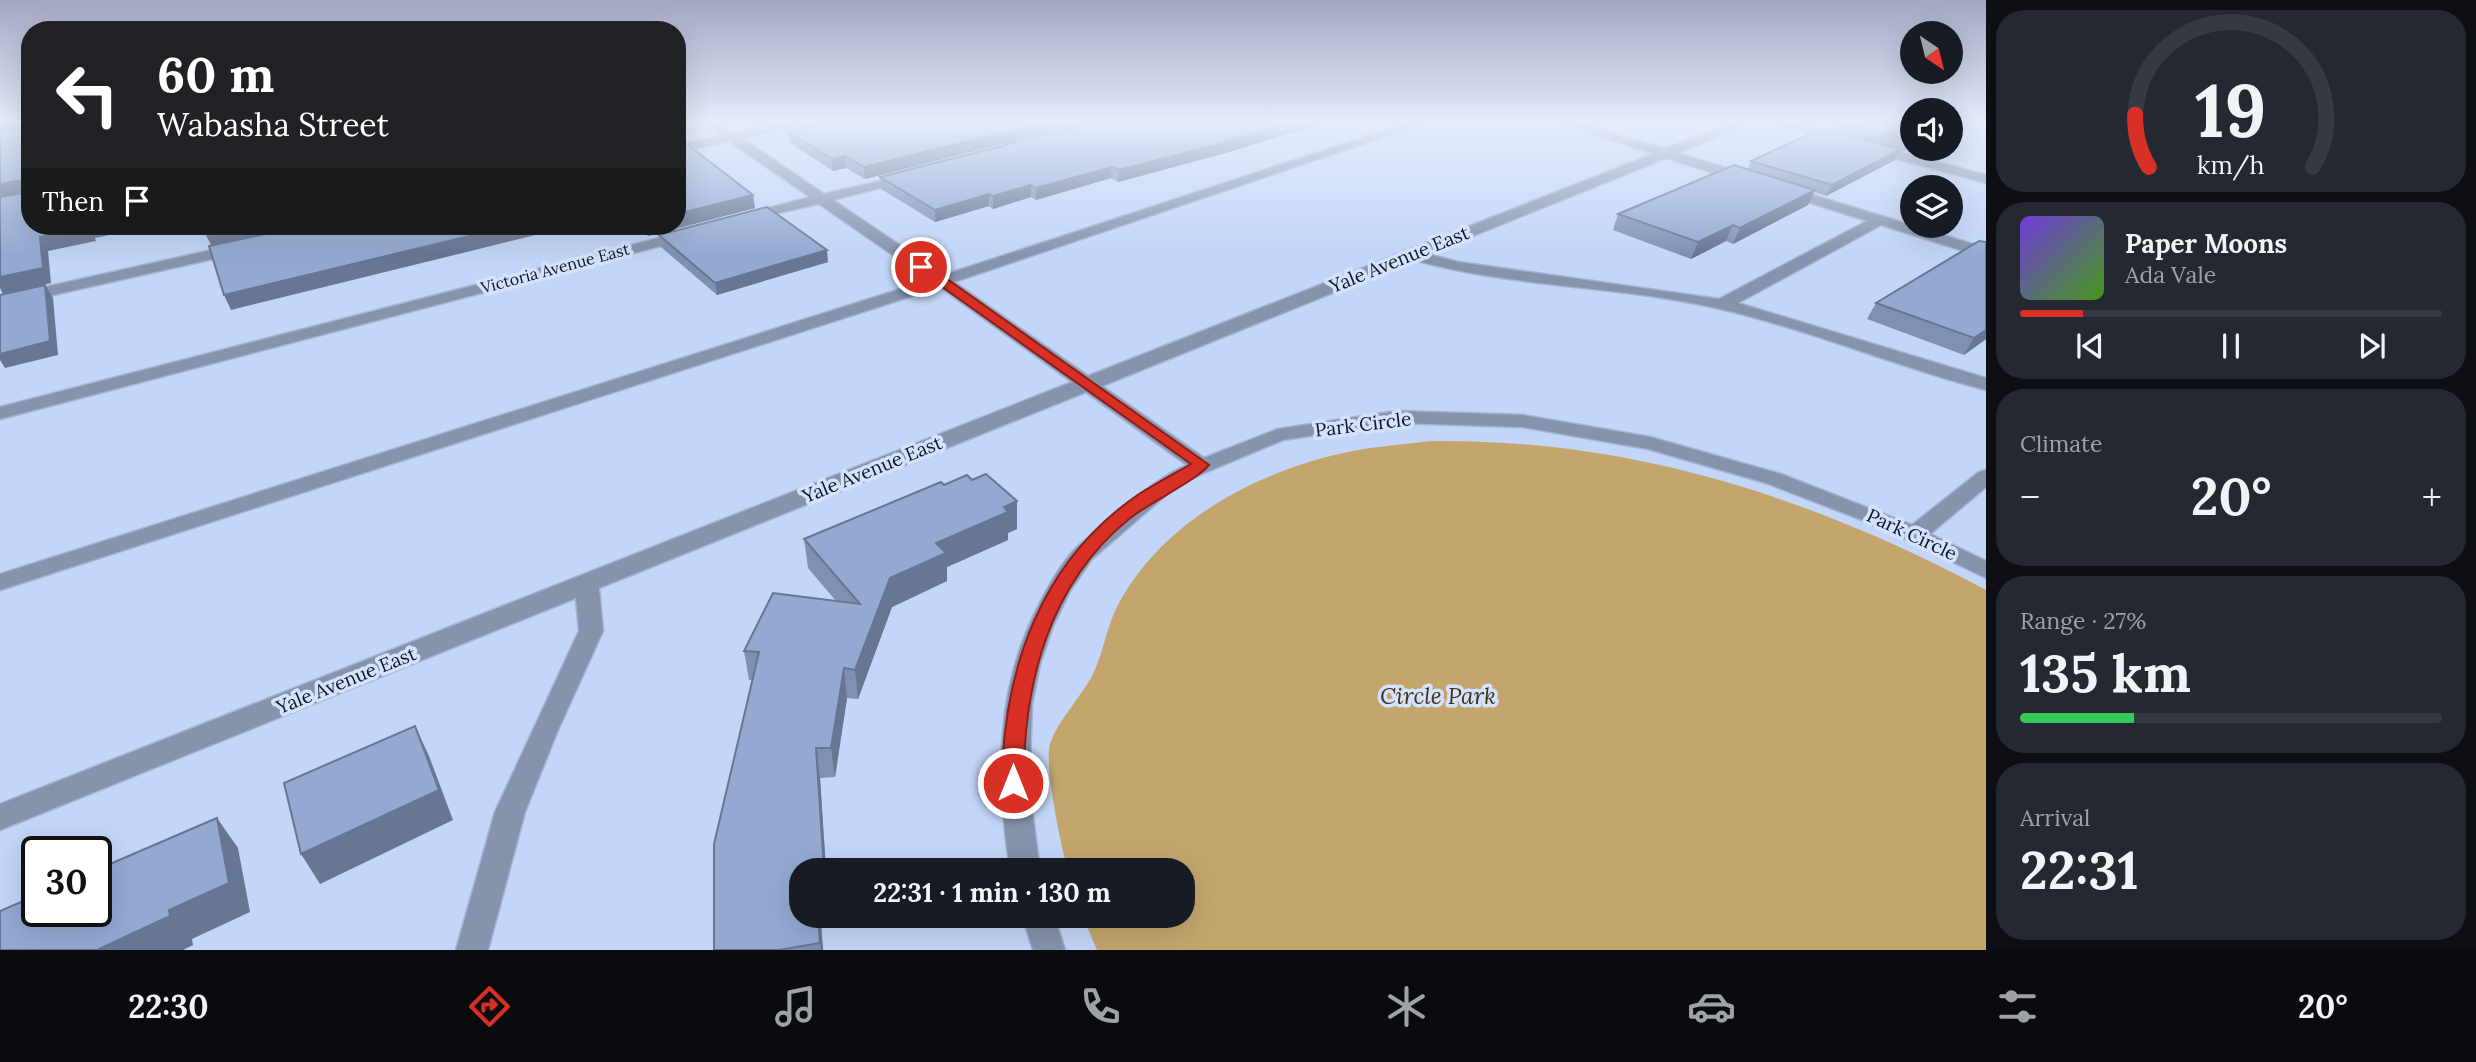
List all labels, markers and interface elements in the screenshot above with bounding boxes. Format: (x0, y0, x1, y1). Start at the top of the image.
north arrow (1900, 21, 1964, 84)
map controls (1900, 21, 1963, 238)
text: 60 m (157, 43, 274, 105)
icon: left (42, 49, 133, 140)
text: 19 (2195, 64, 2267, 157)
button: sound (1900, 98, 1963, 161)
text: Wabasha Street (157, 104, 389, 145)
text: km/h (2197, 149, 2265, 181)
button: layers (1900, 175, 1963, 238)
icon: arrive (118, 182, 156, 220)
text: Then (42, 185, 104, 218)
street label: Yale Avenue East (1325, 220, 1473, 298)
text: Paper Moons (2125, 227, 2287, 260)
pin (891, 237, 951, 297)
street label: Victoria Avenue East (478, 238, 632, 298)
icon: arrive (902, 248, 940, 286)
text: Ada Vale (2125, 260, 2216, 289)
icon: previous (2071, 327, 2109, 365)
icon: pause (2212, 327, 2250, 365)
icon: next (2353, 327, 2391, 365)
street label: Park Circle (1313, 406, 1413, 442)
text: Climate (2020, 429, 2102, 458)
street label: Yale Avenue East (798, 430, 946, 508)
text: 20° (2191, 463, 2271, 529)
text: − (2020, 473, 2040, 521)
text: + (2422, 473, 2442, 521)
street label: Park Circle (1863, 503, 1961, 565)
text: Range · 27% (2020, 606, 2146, 635)
text: 135 km (2020, 640, 2191, 706)
street label: Yale Avenue East (272, 641, 420, 719)
park label: Circle Park (1380, 681, 1496, 710)
position arrow (976, 746, 1050, 820)
text: Arrival (2020, 803, 2090, 832)
speed limit sign: 30 (21, 836, 112, 927)
text: 22:31 (2020, 837, 2139, 903)
text: 22:31 · 1 min · 130 m (873, 876, 1111, 909)
icon: directions (465, 982, 514, 1031)
icon: music (771, 982, 820, 1031)
icon: phone (1076, 982, 1125, 1031)
icon: climate (1382, 982, 1431, 1031)
icon: car (1687, 982, 1736, 1031)
icon: filters (1993, 982, 2042, 1031)
text: 22:30 (128, 986, 209, 1027)
text: 20° (2298, 986, 2348, 1027)

